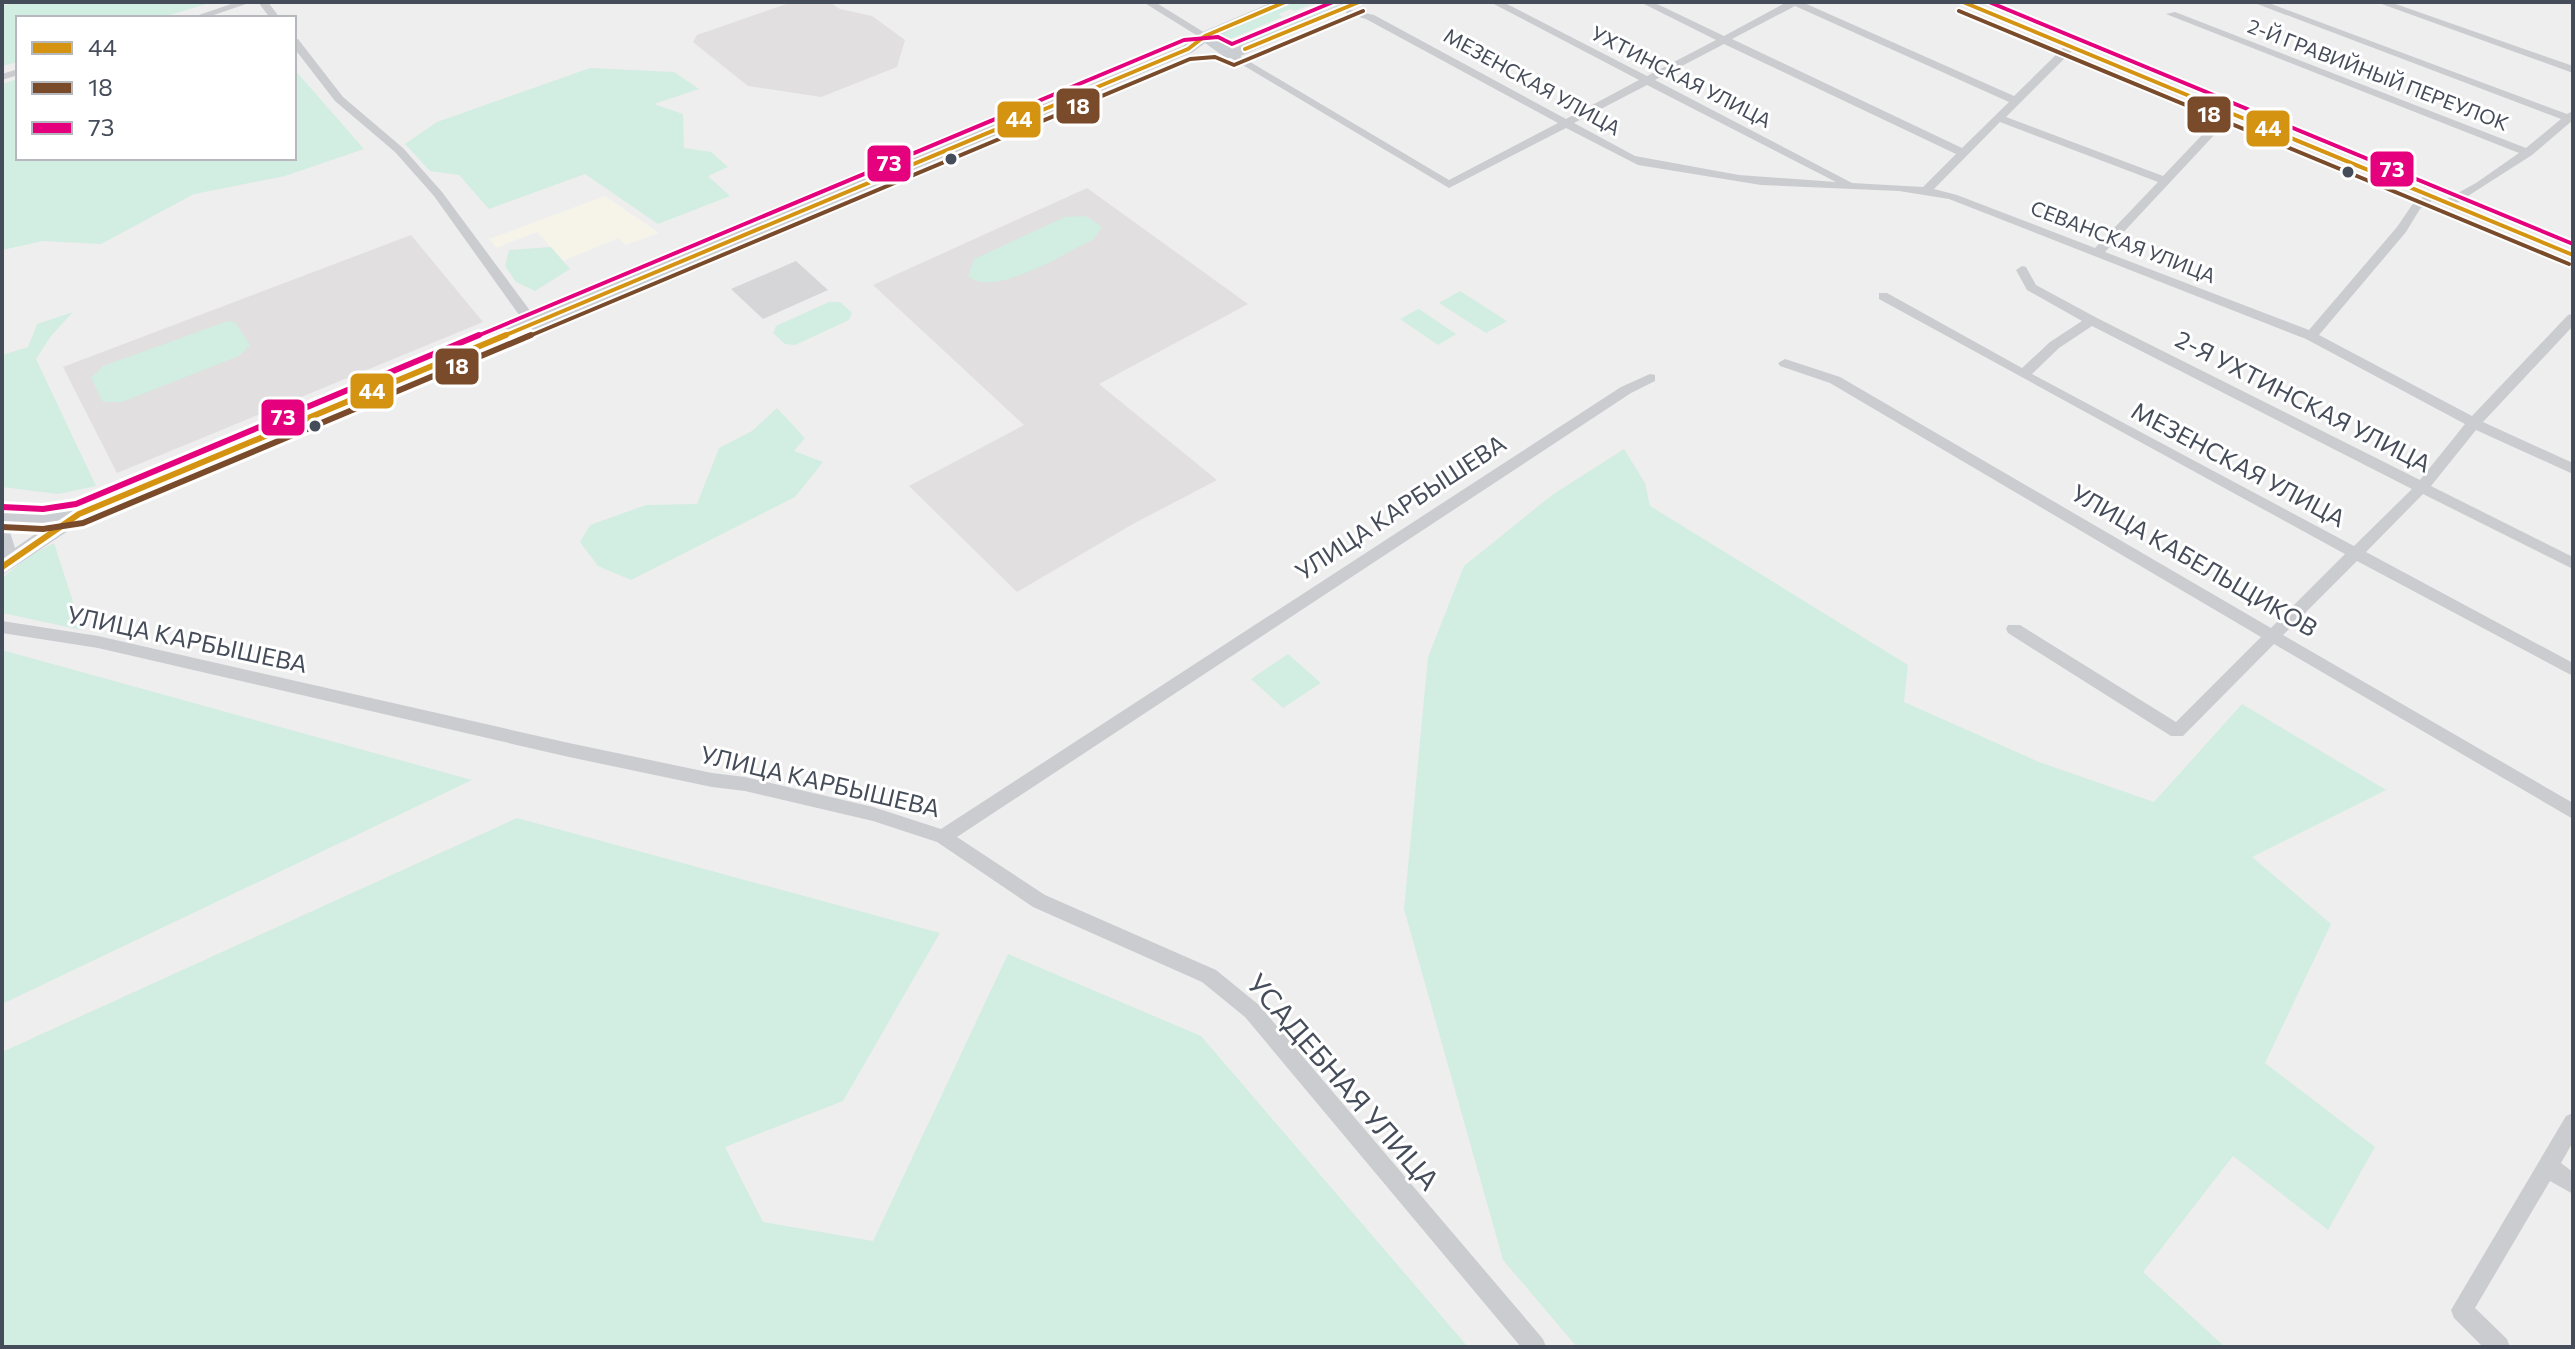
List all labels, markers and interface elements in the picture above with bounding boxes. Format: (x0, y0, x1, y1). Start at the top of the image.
street label: 2-Й ГРАВИЙНЫЙ ПЕРЕУЛОК (2245, 13, 2512, 135)
legend (16, 16, 296, 160)
street label: УХТИНСКАЯ УЛИЦА (1587, 20, 1776, 132)
street label: МЕЗЕНСКАЯ УЛИЦА (1440, 23, 1625, 140)
text: 44 (88, 32, 117, 61)
text: 18 (88, 72, 113, 101)
line badge: 18 (1055, 87, 1101, 125)
text: 18 (1066, 92, 1090, 119)
line badge: 18 (2186, 95, 2232, 134)
line badge: 44 (996, 100, 1042, 139)
text: 18 (2197, 100, 2221, 127)
text: 44 (1006, 105, 1033, 132)
line badge: 44 (2245, 109, 2291, 148)
text: 73 (88, 112, 114, 141)
text: 44 (2255, 114, 2282, 141)
line badge: 73 (866, 144, 912, 183)
text: 73 (877, 149, 901, 176)
line badge: 73 (2369, 150, 2415, 188)
unlabelled marker (943, 151, 959, 167)
text: 73 (2380, 155, 2404, 182)
unlabelled marker (2340, 164, 2356, 180)
street label: СЕВАНСКАЯ УЛИЦА (2027, 195, 2219, 287)
street label: 2-Я УХТИНСКАЯ УЛИЦА (2171, 324, 2436, 478)
line badge: 18 (434, 347, 480, 386)
text: 18 (445, 352, 469, 379)
line badge: 44 (349, 372, 395, 410)
text: 44 (359, 377, 386, 404)
street label: МЕЗЕНСКАЯ УЛИЦА (2127, 395, 2351, 532)
line badge: 73 (260, 398, 306, 437)
text: 73 (271, 403, 295, 430)
unlabelled marker (307, 418, 323, 434)
street label: УЛИЦА КАРБЫШЕВА (1289, 428, 1511, 586)
street label: УЛИЦА КАБЕЛЬЩИКОВ (2067, 477, 2323, 642)
street label: УЛИЦА КАРБЫШЕВА (64, 599, 310, 678)
street label: УЛИЦА КАРБЫШЕВА (698, 739, 943, 822)
street label: УСАДЕБНАЯ УЛИЦА (1240, 966, 1447, 1197)

